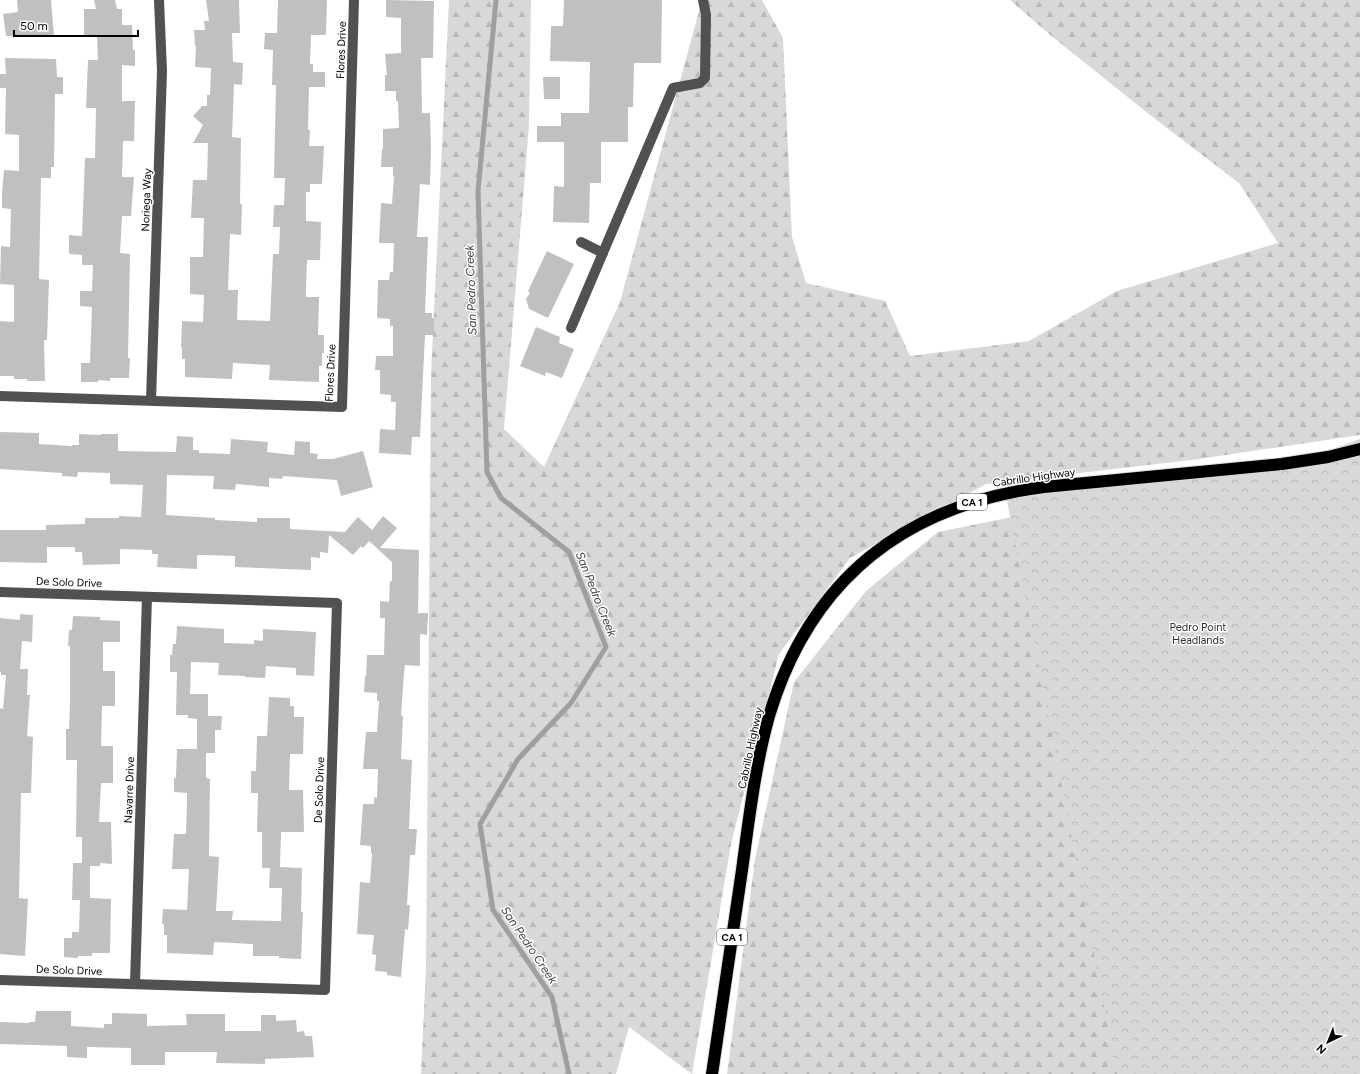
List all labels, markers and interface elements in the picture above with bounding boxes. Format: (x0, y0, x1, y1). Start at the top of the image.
scale bar (14, 12, 138, 38)
text: 50 m (20, 19, 48, 33)
street label: Flores Drive (334, 21, 349, 79)
street label: Noriega Way (139, 168, 154, 232)
water label: San Pedro Creek (462, 243, 480, 335)
street label: Flores Drive (322, 344, 339, 402)
street label: Cabrillo Highway (992, 465, 1076, 490)
road number: CA 1 (957, 494, 987, 510)
water label: San Pedro Creek (573, 550, 620, 640)
street label: De Solo Drive (36, 575, 102, 590)
park label: Pedro Point Headlands (1169, 621, 1227, 647)
street label: Cabrillo Highway (735, 706, 766, 790)
street label: Navarre Drive (122, 756, 137, 824)
street label: De Solo Drive (312, 757, 327, 823)
water label: San Pedro Creek (498, 904, 561, 987)
road number: CA 1 (717, 929, 747, 945)
street label: De Solo Drive (36, 963, 102, 978)
north arrow (1308, 1022, 1348, 1062)
text: N (1314, 1041, 1329, 1057)

